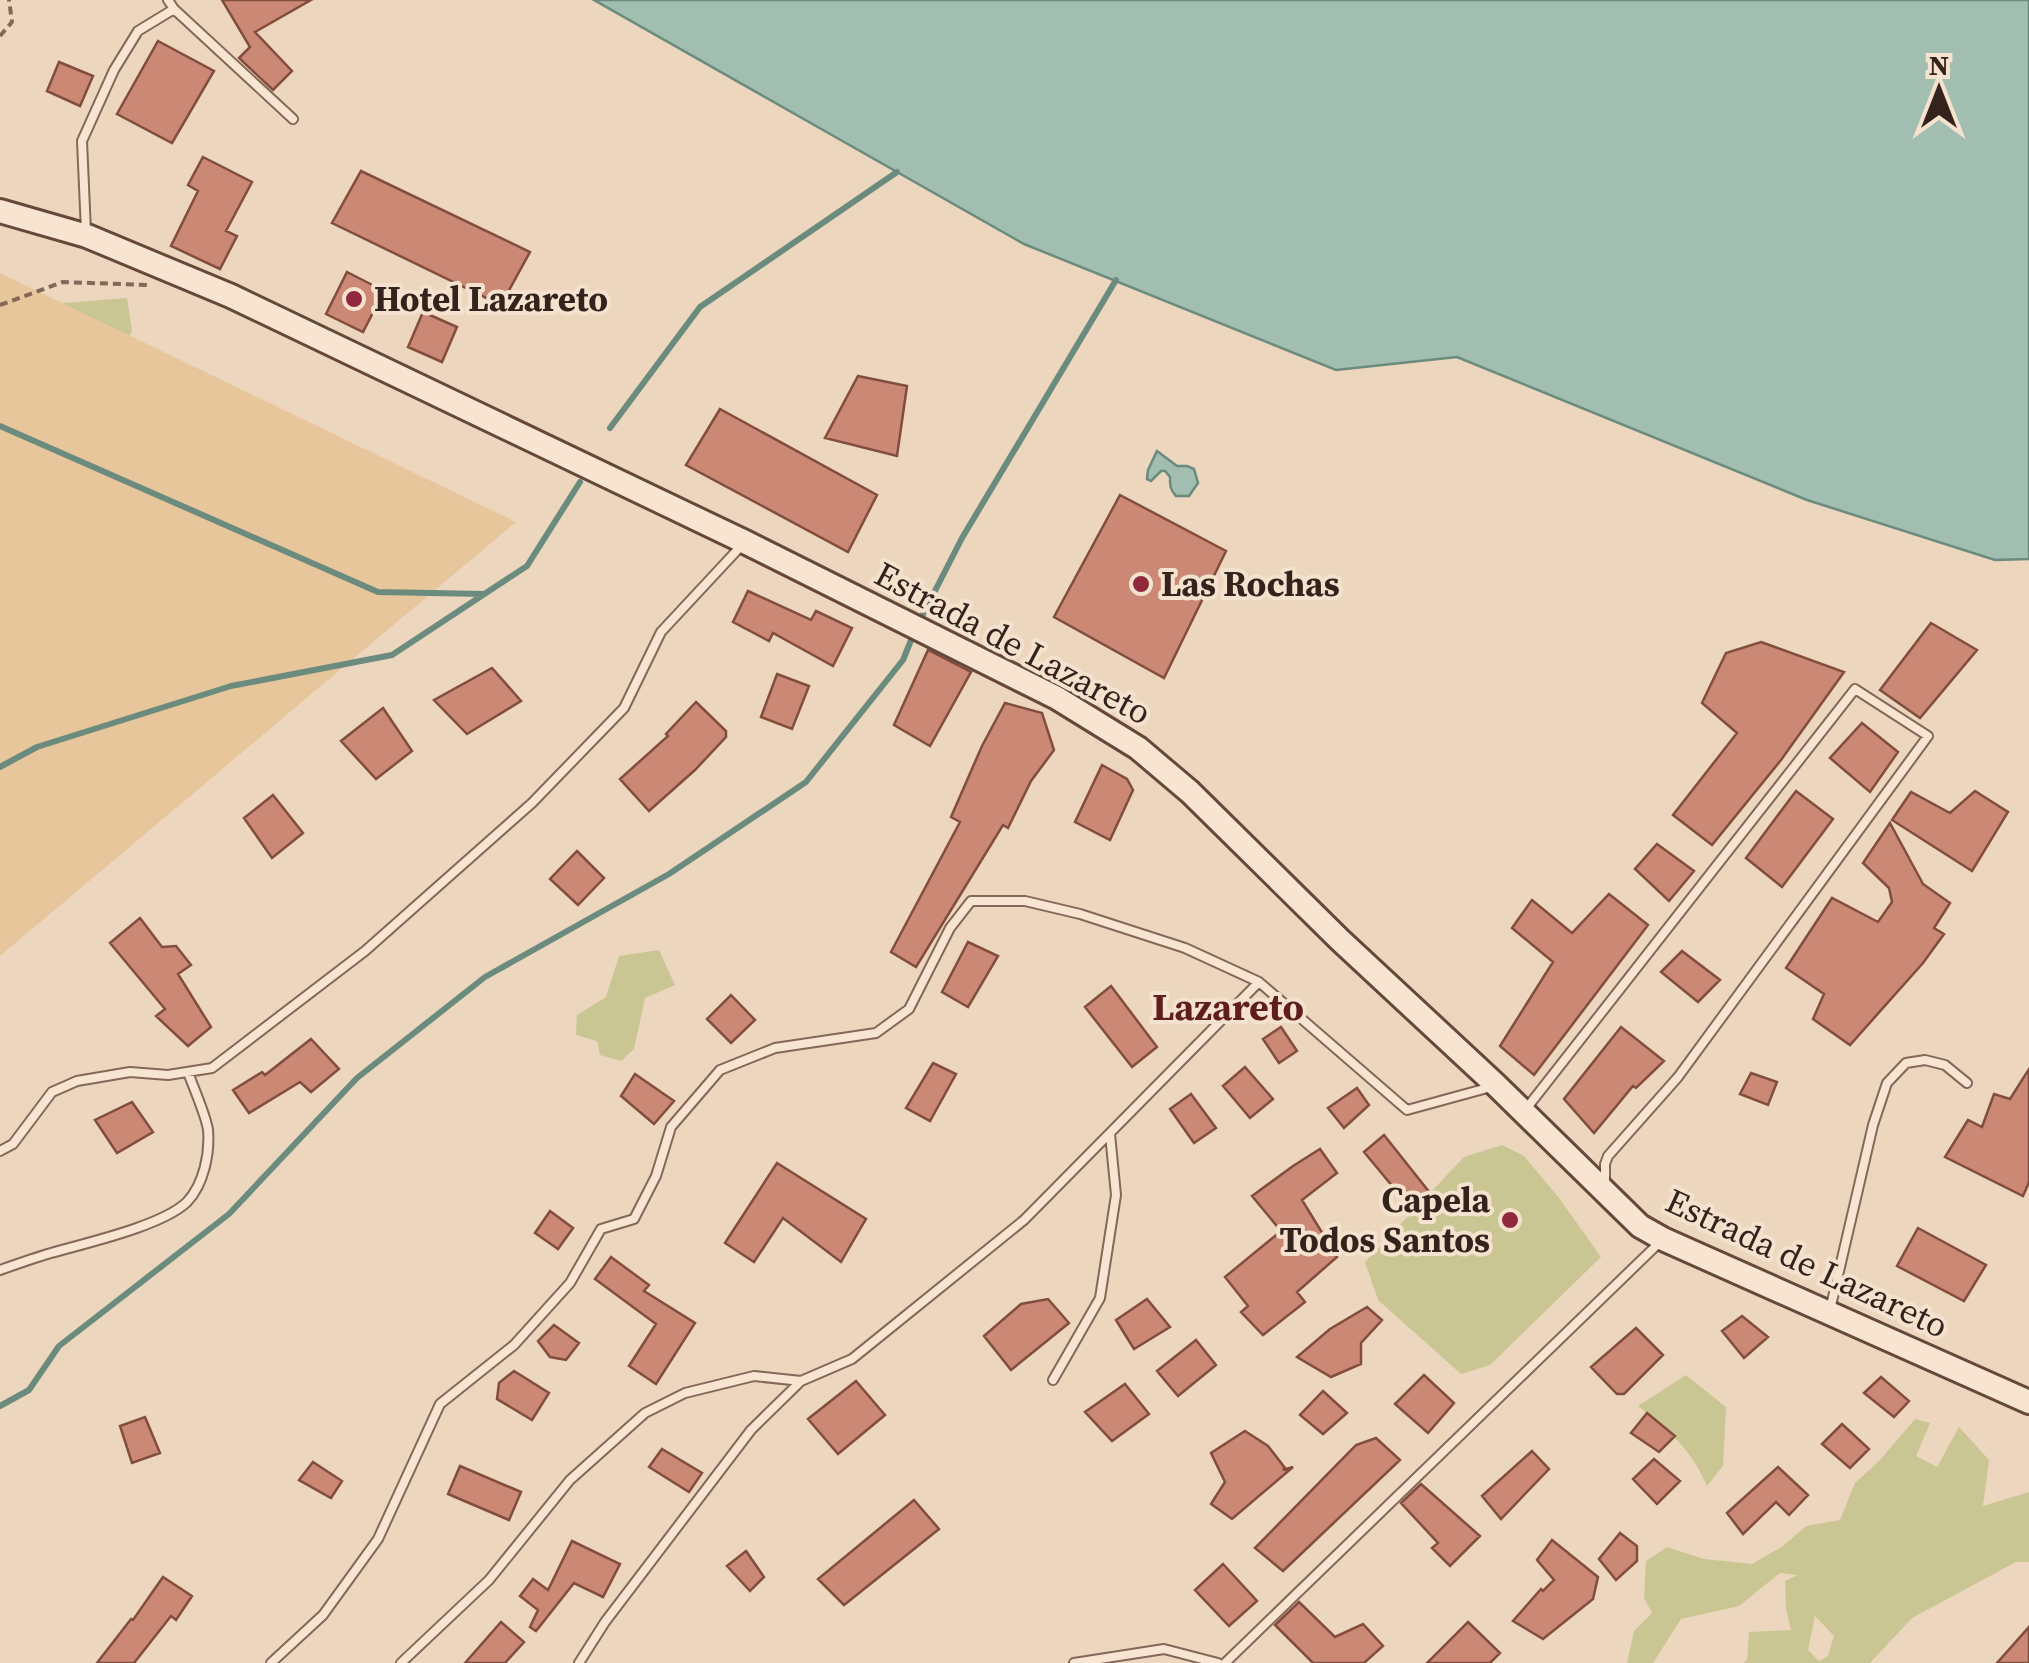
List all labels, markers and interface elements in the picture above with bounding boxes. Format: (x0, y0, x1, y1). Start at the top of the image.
north arrow (1889, 40, 1989, 140)
text: N (1929, 46, 1949, 84)
place label: Hotel Lazareto (374, 275, 608, 323)
marker: Hotel Lazareto (343, 288, 365, 310)
street label: Estrada de Lazareto (866, 550, 1160, 736)
place label: Las Rochas (1161, 560, 1340, 608)
marker: Las Rochas (1130, 573, 1152, 595)
district label: Lazareto (1152, 981, 1304, 1033)
place label: Capela Todos Santos (1280, 1176, 1490, 1264)
street label: Estrada de Lazareto (1658, 1177, 1956, 1349)
marker: Capela Todos Santos (1499, 1209, 1521, 1231)

